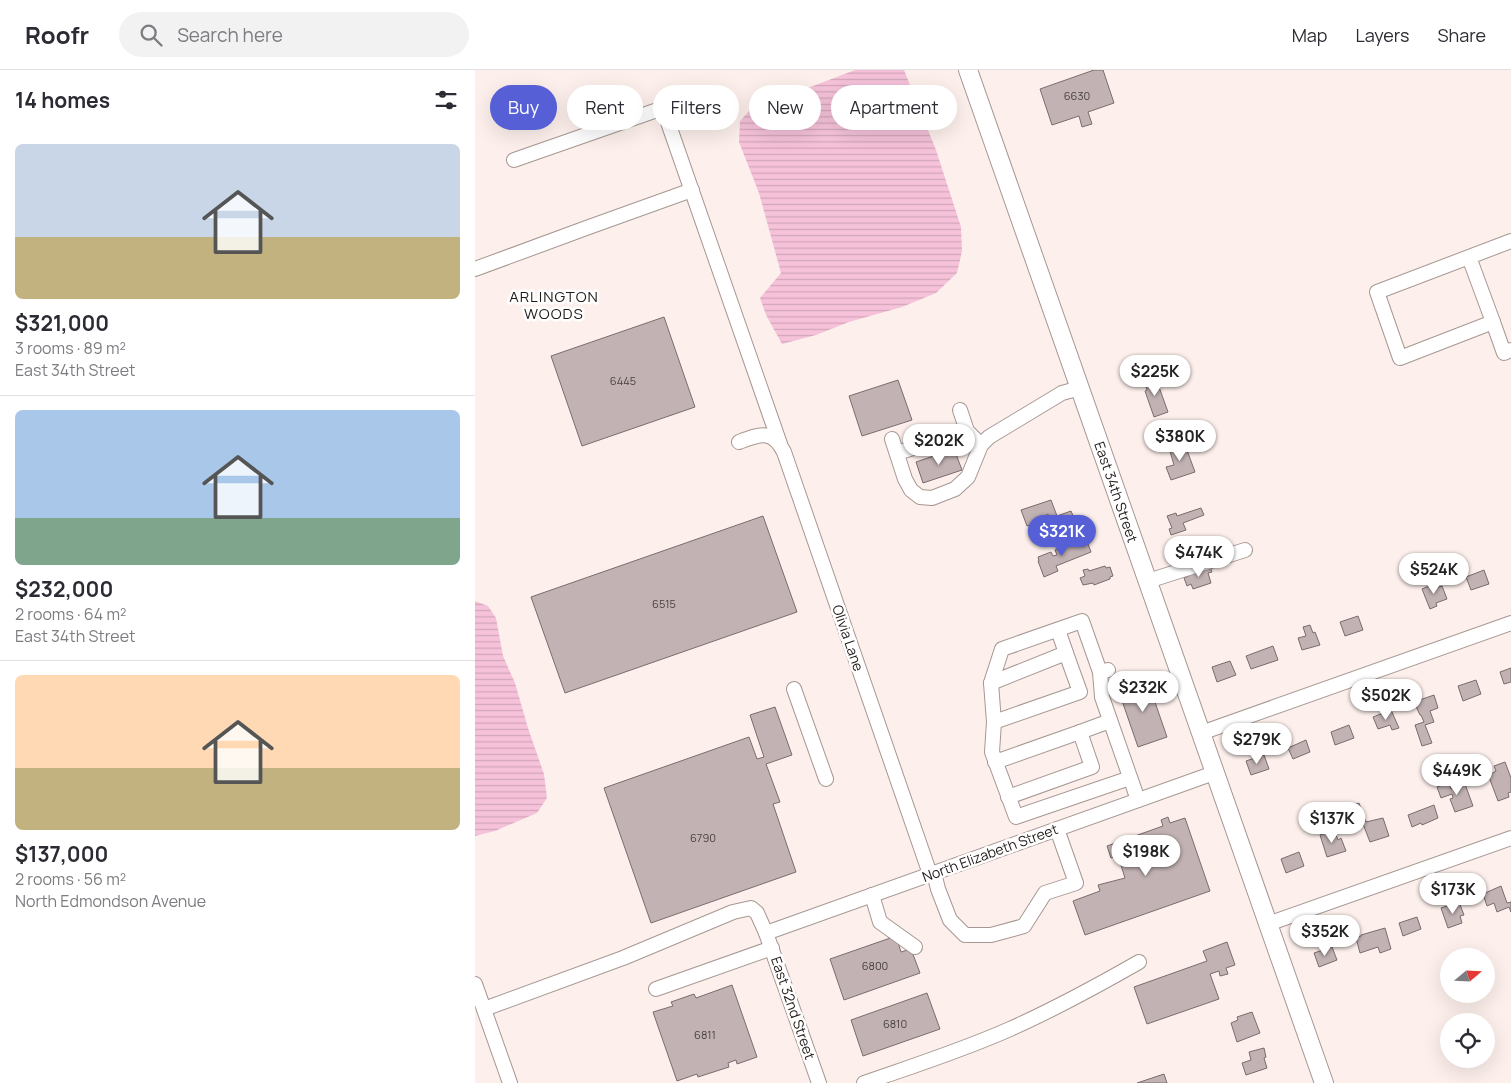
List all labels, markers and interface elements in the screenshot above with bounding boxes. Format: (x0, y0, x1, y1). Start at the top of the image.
search box (119, 12, 469, 57)
text: Roofr (25, 18, 89, 51)
icon: search (137, 21, 165, 49)
text: Search here (177, 22, 283, 48)
text: Map (1292, 23, 1327, 47)
text: Layers (1355, 23, 1409, 47)
text: Share (1437, 23, 1486, 47)
chip: Buy (490, 85, 557, 130)
chip: Rent (567, 85, 643, 130)
chip: Filters (653, 85, 739, 130)
chip: New (749, 85, 821, 130)
chip: Apartment (831, 85, 957, 130)
text: 14 homes (15, 86, 110, 114)
icon: filters (432, 86, 460, 114)
house number: 6630 (1064, 88, 1090, 103)
icon: home (193, 177, 283, 267)
district label: ARLINGTON WOODS (509, 286, 599, 324)
text: $321,000 (15, 309, 109, 337)
text: 3 rooms · 89 m² (15, 337, 126, 359)
pin: $225K (1120, 354, 1190, 397)
text: East 34th Street (15, 359, 135, 381)
text: $225K (1131, 360, 1179, 382)
house number: 6445 (610, 373, 636, 388)
pin: $380K (1145, 420, 1215, 462)
pin: $202K (904, 424, 974, 466)
text: $380K (1155, 425, 1205, 447)
text: $202K (914, 429, 964, 451)
street label: East 34th Street (1090, 439, 1143, 545)
icon: home (193, 442, 283, 532)
pin: $321K (1027, 514, 1097, 557)
text: $321K (1039, 520, 1085, 542)
pin: $474K (1164, 536, 1234, 578)
text: $474K (1175, 541, 1223, 563)
pin: $524K (1399, 552, 1469, 595)
text: $524K (1410, 558, 1458, 580)
text: $232,000 (15, 575, 113, 603)
house number: 6515 (652, 596, 676, 611)
street label: Olivia Lane (828, 602, 869, 674)
text: 2 rooms · 64 m² (15, 603, 126, 625)
text: East 34th Street (15, 625, 135, 647)
pin: $232K (1108, 670, 1178, 713)
text: $232K (1119, 676, 1167, 698)
pin: $502K (1351, 678, 1421, 721)
text: $502K (1361, 684, 1411, 706)
icon: home (193, 707, 283, 797)
pin: $279K (1222, 722, 1292, 765)
text: $279K (1233, 728, 1281, 750)
pin: $449K (1422, 754, 1492, 796)
text: $449K (1432, 759, 1482, 781)
pin: $137K (1297, 802, 1367, 844)
text: $137K (1309, 807, 1355, 829)
street label: North Elizabeth Street (919, 819, 1061, 886)
house number: 6790 (690, 830, 716, 845)
pin: $198K (1111, 834, 1181, 877)
text: $137,000 (15, 840, 108, 868)
text: $198K (1122, 840, 1170, 862)
text: 2 rooms · 56 m² (15, 868, 126, 890)
pin: $173K (1418, 872, 1488, 915)
text: $173K (1430, 878, 1476, 900)
text: North Edmondson Avenue (15, 890, 206, 912)
pin: $352K (1290, 914, 1360, 957)
text: $352K (1301, 920, 1349, 942)
north arrow (1440, 948, 1495, 1002)
map controls (1440, 948, 1495, 1068)
street label: East 32nd Street (767, 954, 820, 1062)
house number: 6800 (862, 958, 888, 973)
button: locate (1440, 1013, 1495, 1068)
house number: 6810 (883, 1016, 907, 1031)
house number: 6811 (694, 1027, 716, 1042)

